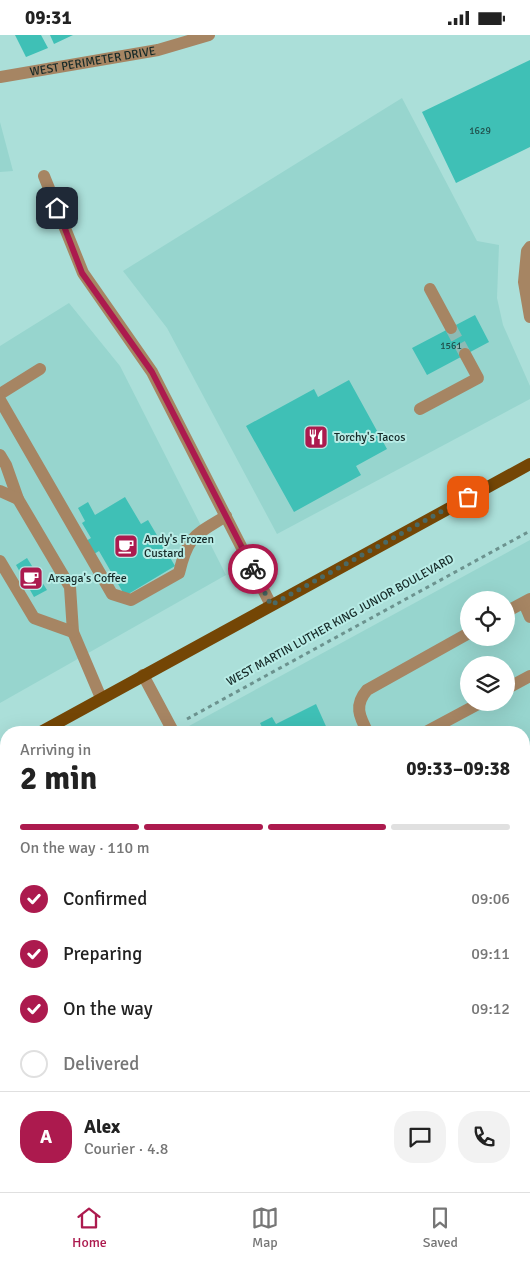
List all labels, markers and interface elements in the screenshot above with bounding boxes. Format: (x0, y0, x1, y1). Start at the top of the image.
text: 09:31 (25, 6, 72, 30)
street label: WEST PERIMETER DRIVE (29, 43, 157, 80)
house number: 1629 (469, 125, 491, 137)
pin (36, 187, 78, 229)
icon: home (43, 194, 71, 222)
house number: 1561 (440, 340, 462, 352)
restaurant icon: Torchy's Tacos (303, 424, 329, 450)
place label: Torchy's Tacos (334, 430, 405, 445)
pin (447, 476, 489, 518)
icon: bag (454, 483, 482, 511)
place label: Andy's Frozen Custard (144, 532, 214, 561)
cafe icon: Andy's Frozen Custard (113, 533, 139, 559)
courier (228, 544, 278, 594)
street label: WEST MARTIN LUTHER KING JUNIOR BOULEVARD (224, 551, 457, 689)
icon: bike (239, 555, 267, 583)
cafe icon: Arsaga's Coffee (18, 565, 44, 591)
place label: Arsaga's Coffee (48, 571, 127, 586)
map controls (460, 591, 515, 711)
button: locate (460, 591, 515, 646)
button: layers (460, 656, 515, 711)
text: Arriving in (20, 740, 91, 760)
text: 09:33–09:38 (406, 757, 510, 781)
text: 2 min (20, 759, 97, 798)
text: On the way · 110 m (20, 838, 150, 858)
icon: check (20, 885, 48, 913)
text: Confirmed (63, 887, 147, 911)
text: 09:06 (471, 889, 510, 909)
icon: check (20, 940, 48, 968)
text: Preparing (63, 942, 142, 966)
text: 09:11 (471, 944, 510, 964)
icon: check (20, 995, 48, 1023)
text: On the way (63, 997, 153, 1021)
text: 09:12 (471, 999, 510, 1019)
text: Delivered (63, 1052, 139, 1076)
button: chat (394, 1111, 446, 1163)
button: phone (458, 1111, 510, 1163)
text: Alex (84, 1115, 120, 1139)
text: A (40, 1125, 52, 1149)
text: Courier · 4.8 (84, 1139, 168, 1159)
tab: Home (72, 1204, 107, 1251)
tab: Map (251, 1204, 279, 1251)
tab: Saved (423, 1204, 458, 1251)

